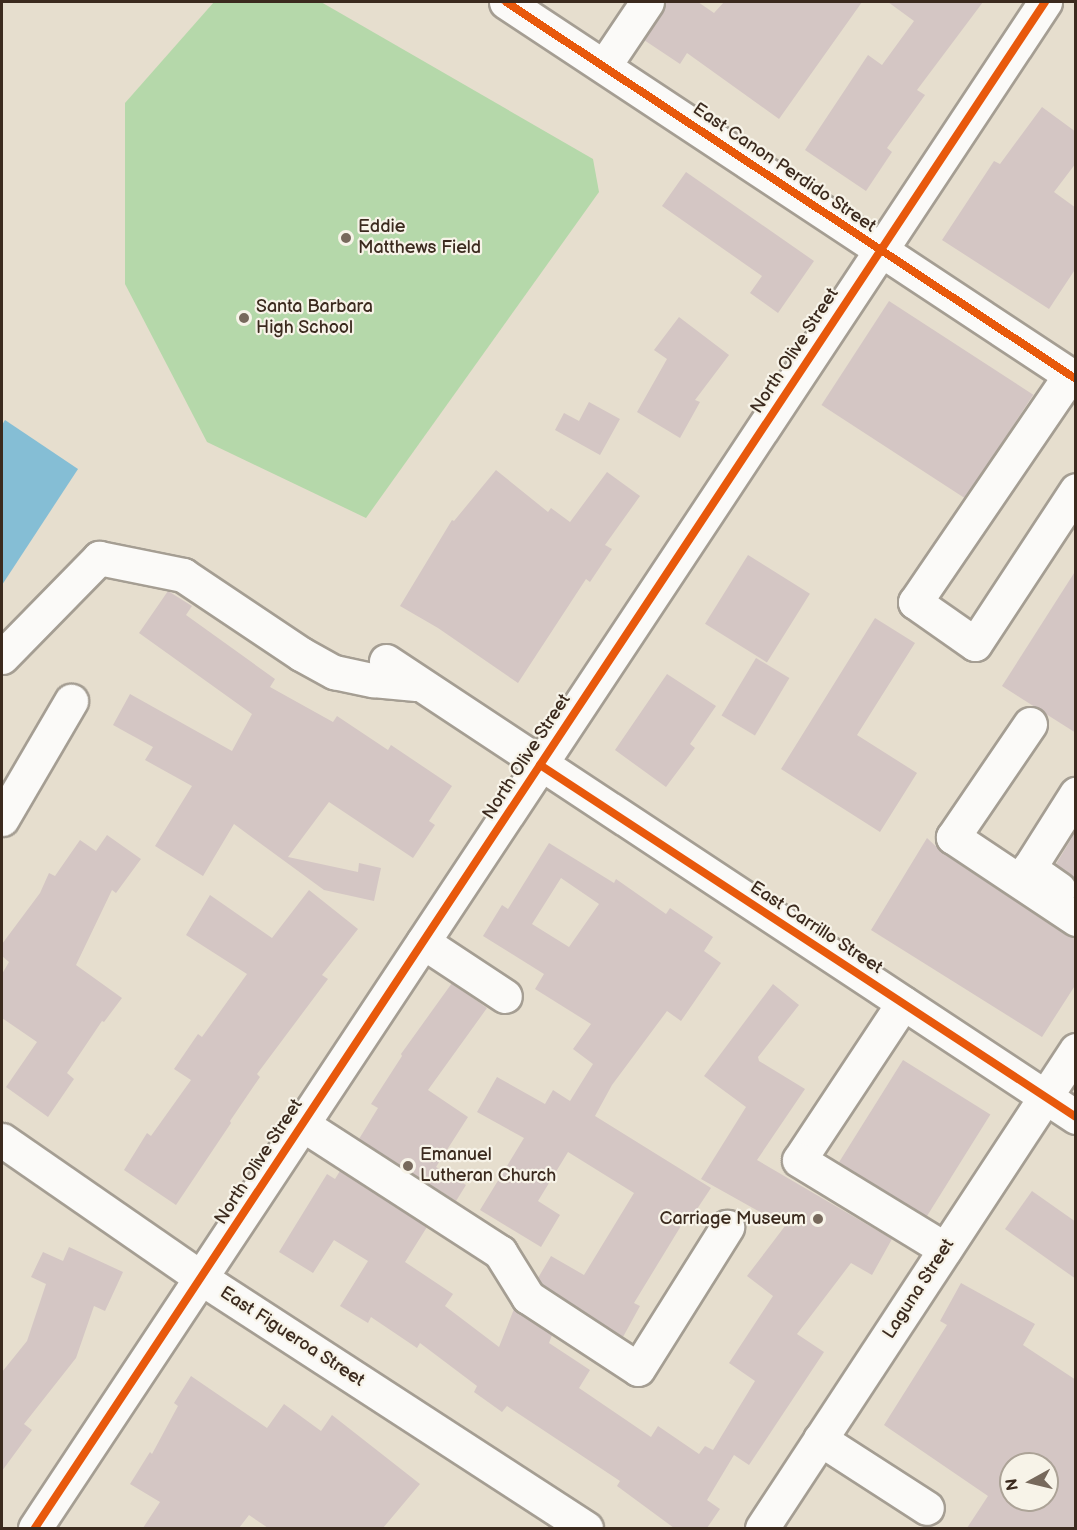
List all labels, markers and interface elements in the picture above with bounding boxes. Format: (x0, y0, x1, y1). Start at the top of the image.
street label: East Canon Perdido Street (688, 99, 880, 237)
place label: Eddie Matthews Field (358, 217, 481, 260)
marker: Eddie Matthews Field (339, 231, 353, 245)
street label: North Olive Street (746, 284, 844, 418)
place label: Santa Barbara High School (256, 297, 373, 340)
marker: Santa Barbara High School (237, 311, 251, 325)
street label: North Olive Street (478, 690, 576, 824)
street label: East Carrillo Street (746, 877, 886, 979)
street label: North Olive Street (210, 1095, 308, 1229)
place label: Emanuel Lutheran Church (420, 1145, 556, 1188)
marker: Emanuel Lutheran Church (401, 1159, 415, 1173)
place label: Carriage Museum (660, 1208, 806, 1230)
marker: Carriage Museum (811, 1212, 825, 1226)
street label: Laguna Street (879, 1235, 959, 1343)
street label: East Figueroa Street (216, 1282, 368, 1392)
north arrow (999, 1452, 1059, 1512)
text: N (1002, 1477, 1023, 1492)

